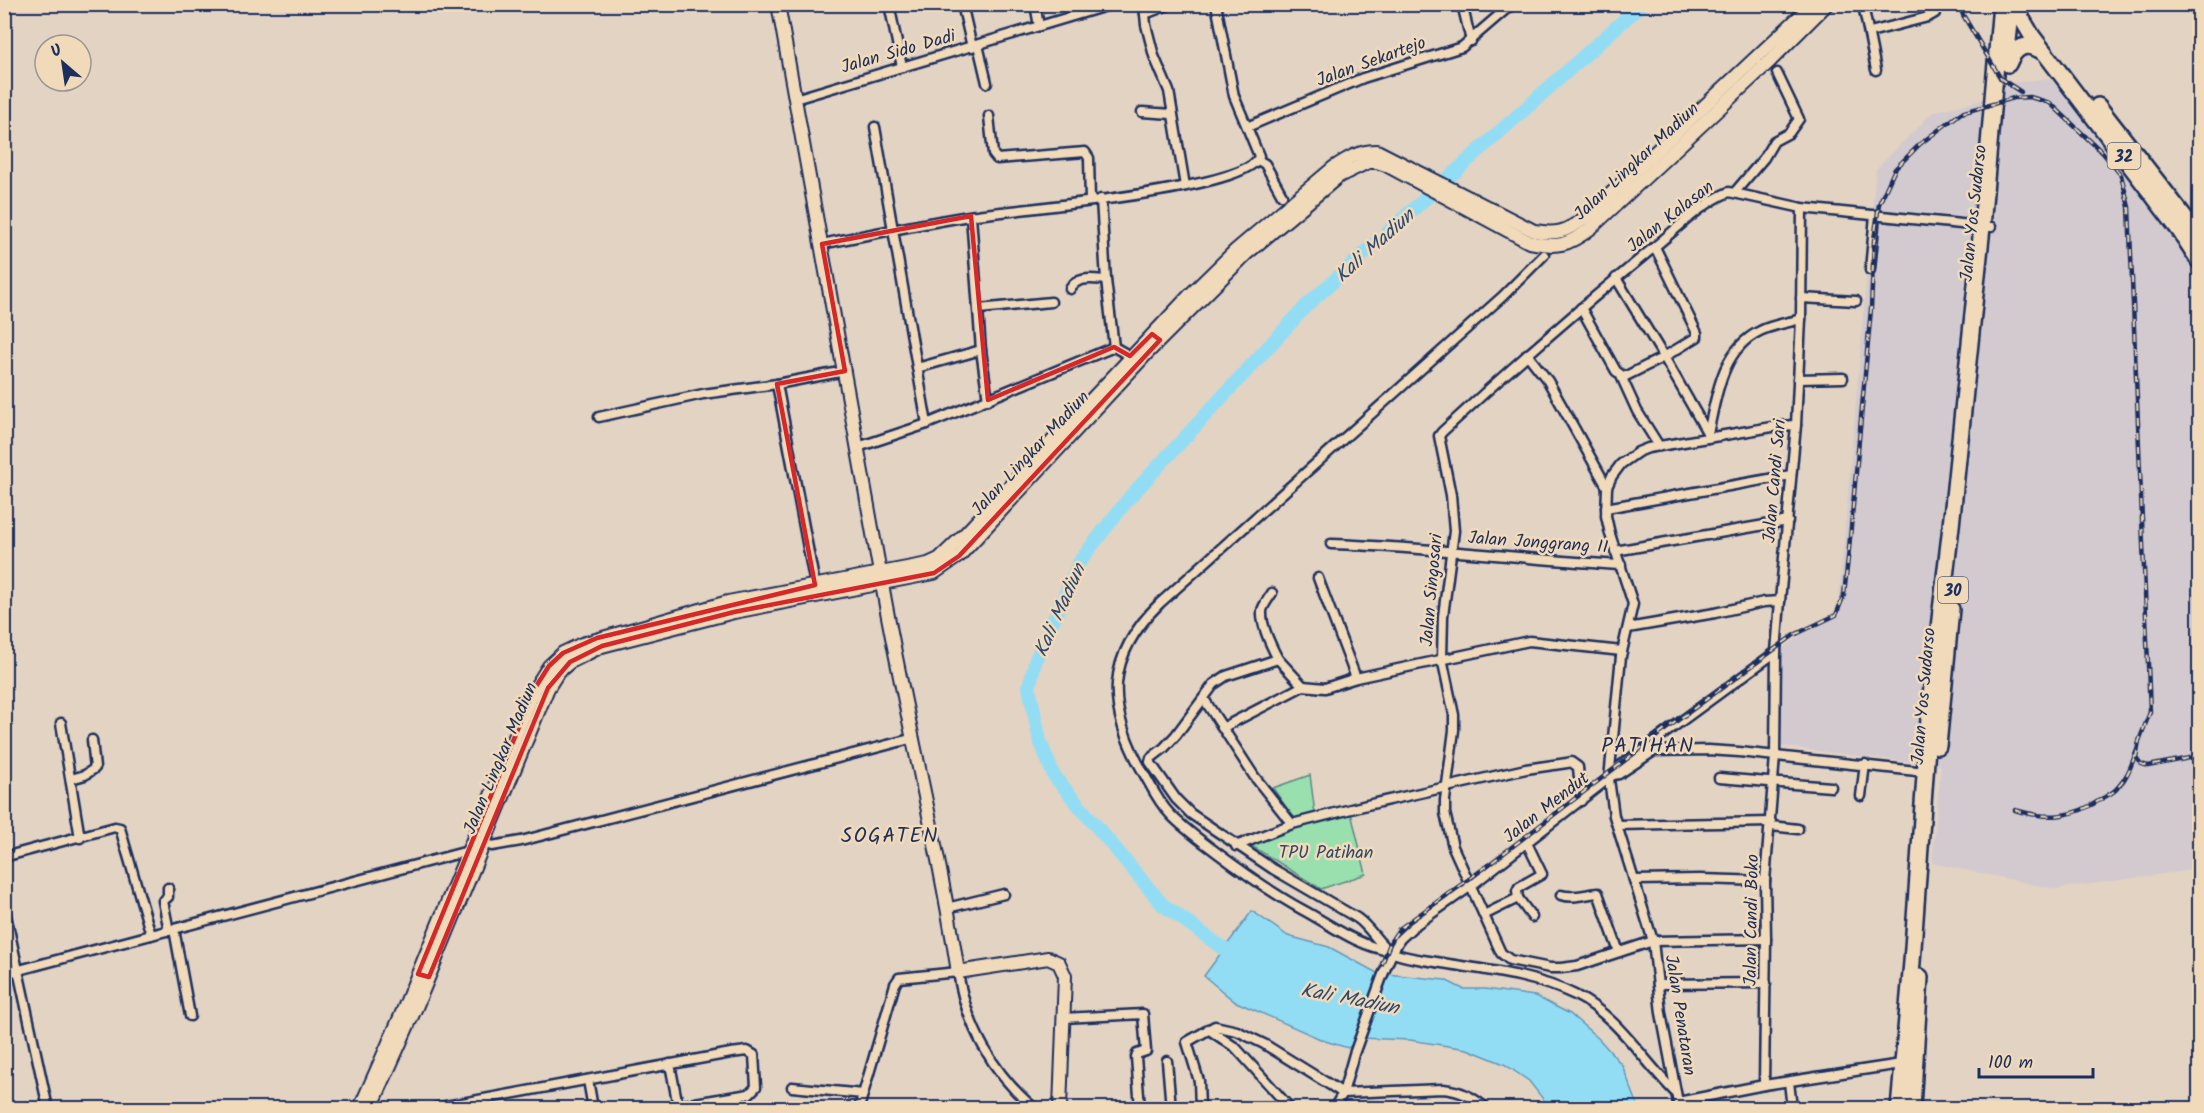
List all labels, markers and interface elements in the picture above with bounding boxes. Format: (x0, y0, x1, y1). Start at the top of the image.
street label: Jalan Sido Dadi (838, 22, 960, 83)
street label: Jalan Sekartejo (1313, 29, 1430, 96)
north arrow (33, 33, 93, 93)
text: U (46, 38, 67, 64)
street label: Jalan Lingkar Madiun (1568, 96, 1707, 228)
street label: Jalan Yos Sudarso (1953, 143, 1996, 283)
road number: 32 (2108, 143, 2140, 169)
street label: Jalan Kalasan (1621, 174, 1721, 261)
water label: Kali Madiun (1328, 201, 1424, 292)
street label: Jalan Lingkar Madiun (965, 385, 1097, 524)
street label: Jalan Candi Sari (1756, 417, 1795, 544)
street label: Jalan Jonggrang II (1467, 524, 1609, 563)
street label: Jalan Singosari (1413, 532, 1452, 648)
water label: Kali Madiun (1026, 558, 1096, 663)
road number: 30 (1938, 577, 1968, 603)
street label: Jalan Yos Sudarso (1904, 626, 1945, 766)
street label: Jalan Lingkar Madiun (456, 678, 547, 839)
district label: PATIHAN (1601, 730, 1695, 763)
street label: Jalan Mendut (1497, 764, 1597, 851)
district label: SOGATEN (841, 820, 939, 853)
park label: TPU Patihan (1279, 839, 1373, 868)
street label: Jalan Candi Boko (1737, 854, 1768, 986)
street label: Jalan Penataran (1656, 953, 1703, 1078)
water label: Kali Madiun (1298, 975, 1403, 1025)
scale bar (1979, 1041, 2093, 1079)
text: 100 m (1988, 1049, 2033, 1078)

